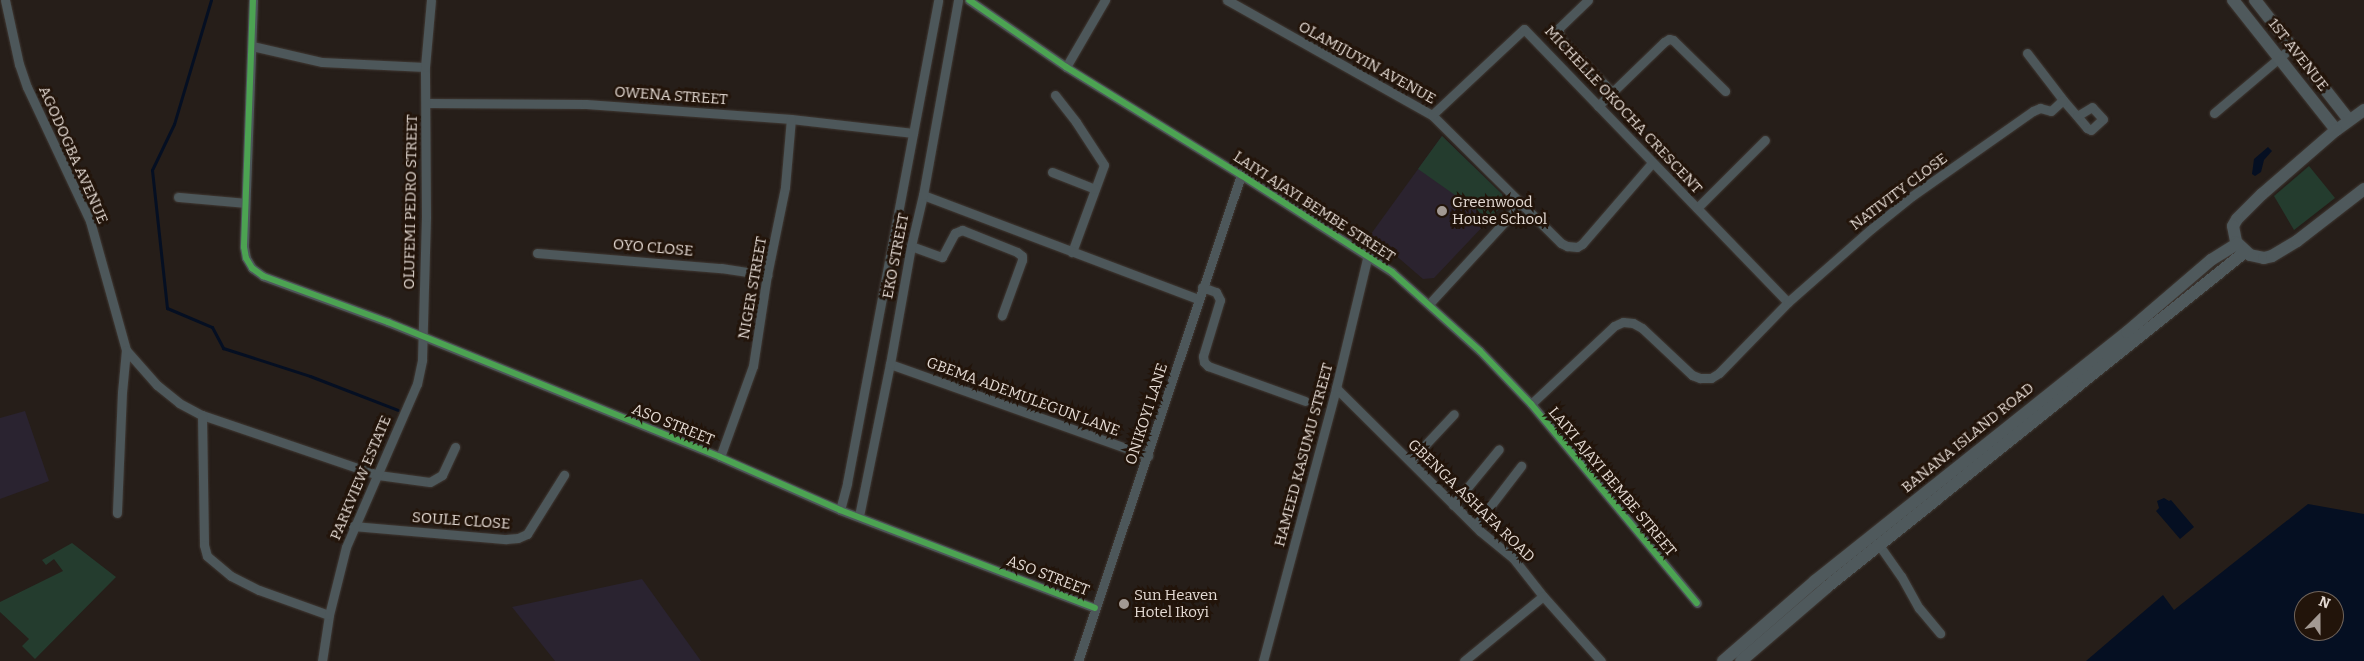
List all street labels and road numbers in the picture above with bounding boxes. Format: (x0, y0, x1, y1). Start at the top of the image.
street label: 1ST AVENUE (2264, 15, 2332, 95)
street label: OLAMIJUYIN AVENUE (1295, 18, 1439, 108)
street label: MICHELLE OKOCHA CRESCENT (1540, 22, 1706, 198)
street label: AGODOGBA AVENUE (34, 83, 112, 227)
street label: OWENA STREET (614, 83, 728, 109)
street label: OLUFEMI PEDRO STREET (400, 114, 422, 290)
street label: LAIYI AJAYI BEMBE STREET (1230, 148, 1398, 266)
street label: NATIVITY CLOSE (1847, 150, 1951, 234)
street label: EKO STREET (879, 212, 913, 300)
street label: NIGER STREET (735, 235, 771, 341)
street label: OYO CLOSE (612, 236, 694, 260)
street label: GBEMA ADEMULEGUN LANE (924, 354, 1122, 440)
street label: ONIKOYI LANE (1122, 361, 1172, 467)
street label: HAMEED KASUMU STREET (1271, 361, 1337, 549)
street label: BANANA ISLAND ROAD (1898, 379, 2038, 497)
street label: ASO STREET (629, 400, 717, 450)
street label: LAIYI AJAYI BEMBE STREET (1544, 404, 1680, 560)
street label: PARKVIEW ESTATE (327, 413, 395, 543)
street label: GBENGA ASHAFA ROAD (1404, 436, 1538, 566)
street label: SOULE CLOSE (411, 509, 511, 533)
street label: ASO STREET (1004, 552, 1092, 600)

